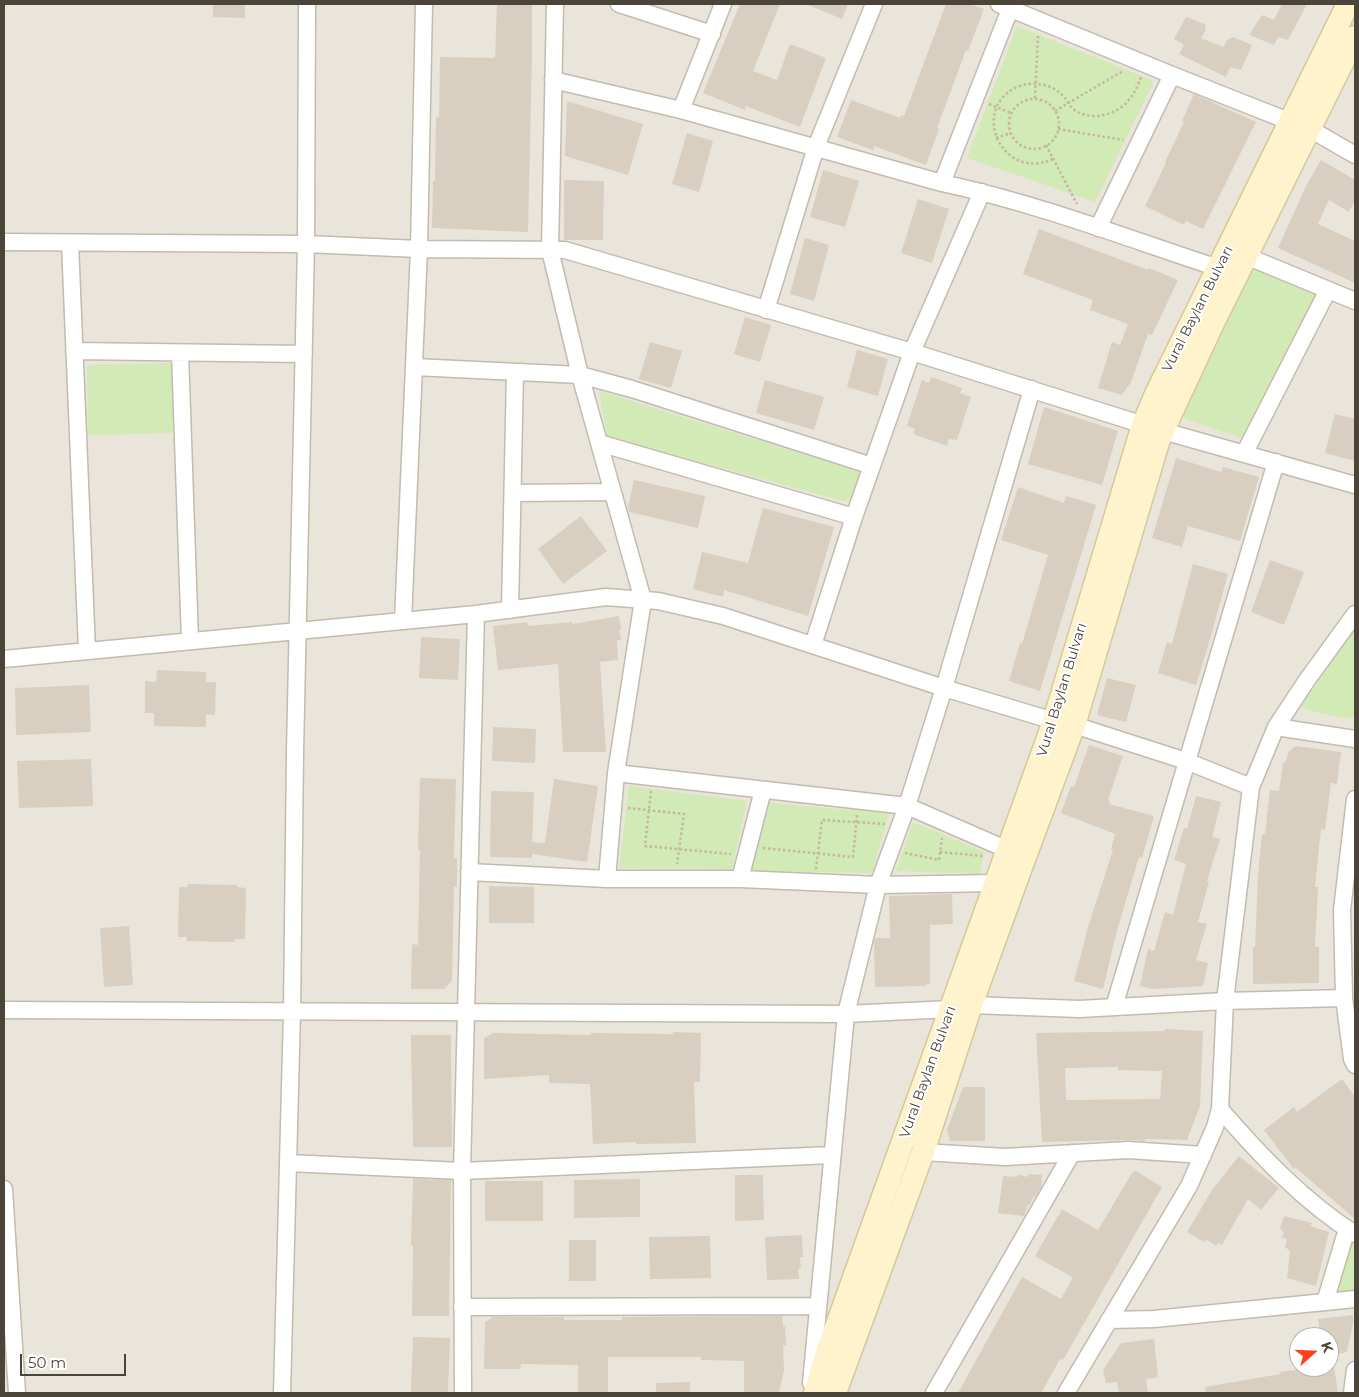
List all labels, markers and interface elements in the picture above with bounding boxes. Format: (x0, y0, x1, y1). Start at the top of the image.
street label: Vural Baylan Bulvarı (1159, 243, 1237, 375)
street label: Vural Baylan Bulvarı (1034, 621, 1090, 759)
street label: Vural Baylan Bulvarı (896, 1004, 960, 1140)
north arrow (1289, 1327, 1339, 1377)
text: K (1317, 1339, 1337, 1355)
scale bar (22, 1344, 129, 1376)
text: 50 m (28, 1353, 66, 1372)

